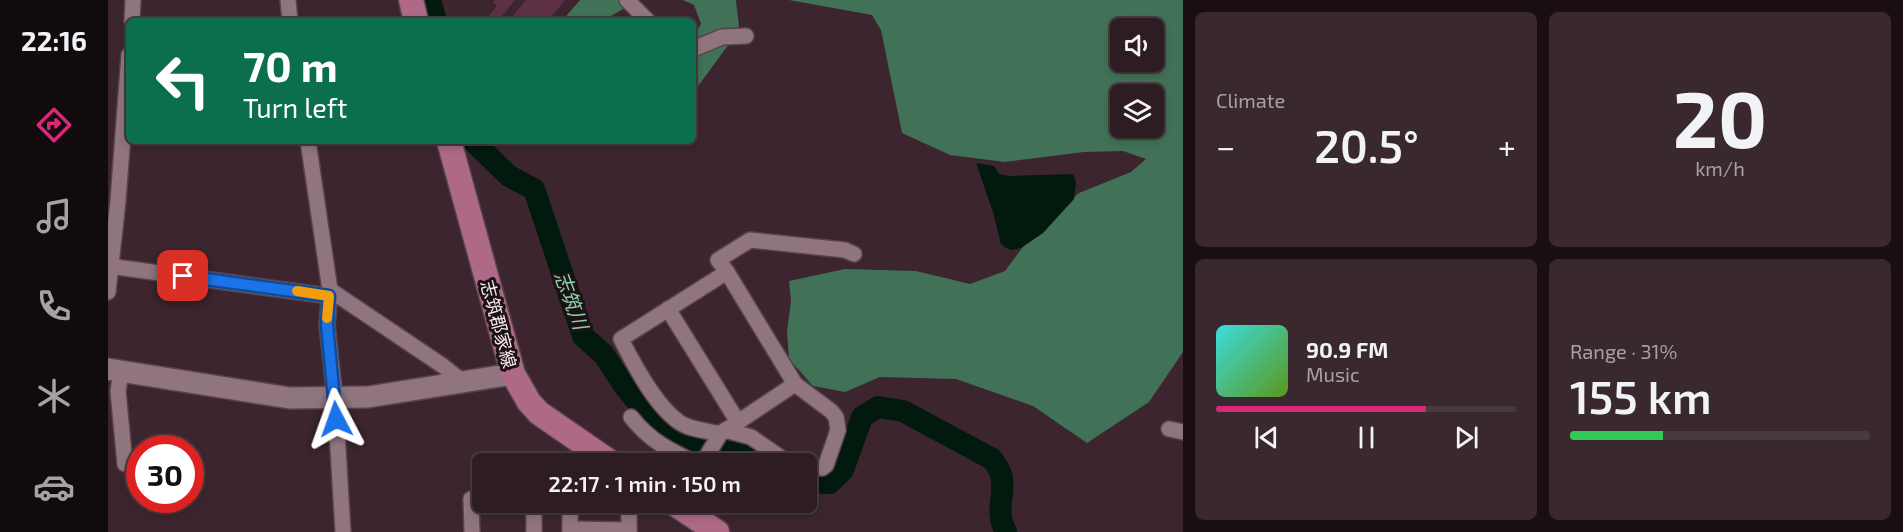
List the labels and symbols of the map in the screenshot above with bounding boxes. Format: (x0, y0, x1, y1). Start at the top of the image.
pin (157, 250, 208, 301)
water label: 志筑川 (550, 268, 594, 334)
street label: 志筑郡家線 (477, 278, 521, 370)
position arrow (304, 387, 368, 451)
speed limit sign: 30 (126, 435, 204, 513)

